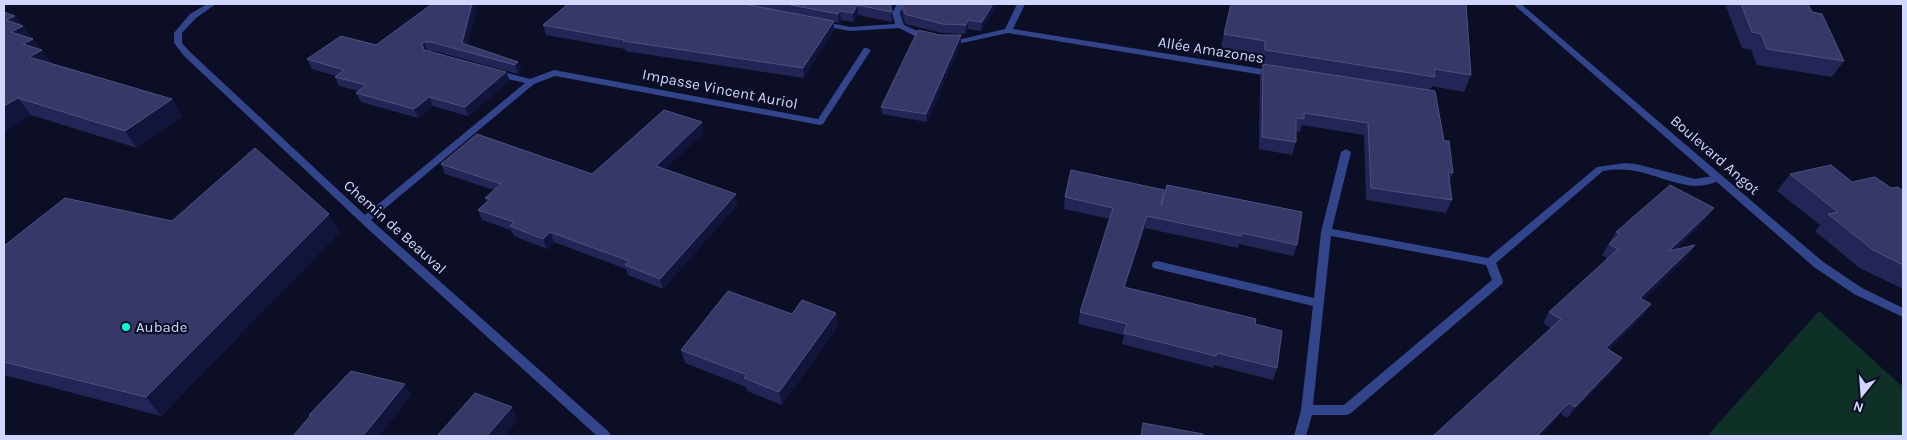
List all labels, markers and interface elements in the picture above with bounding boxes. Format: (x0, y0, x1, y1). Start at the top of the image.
street label: Allée Amazones (1157, 33, 1265, 67)
street label: Impasse Vincent Auriol (641, 65, 799, 113)
street label: Boulevard Angot (1667, 111, 1763, 199)
street label: Chemin de Beauval (340, 176, 450, 278)
place label: Aubade (136, 318, 187, 336)
marker: Aubade (120, 321, 132, 333)
north arrow (1837, 370, 1887, 420)
text: N (1851, 397, 1866, 417)

